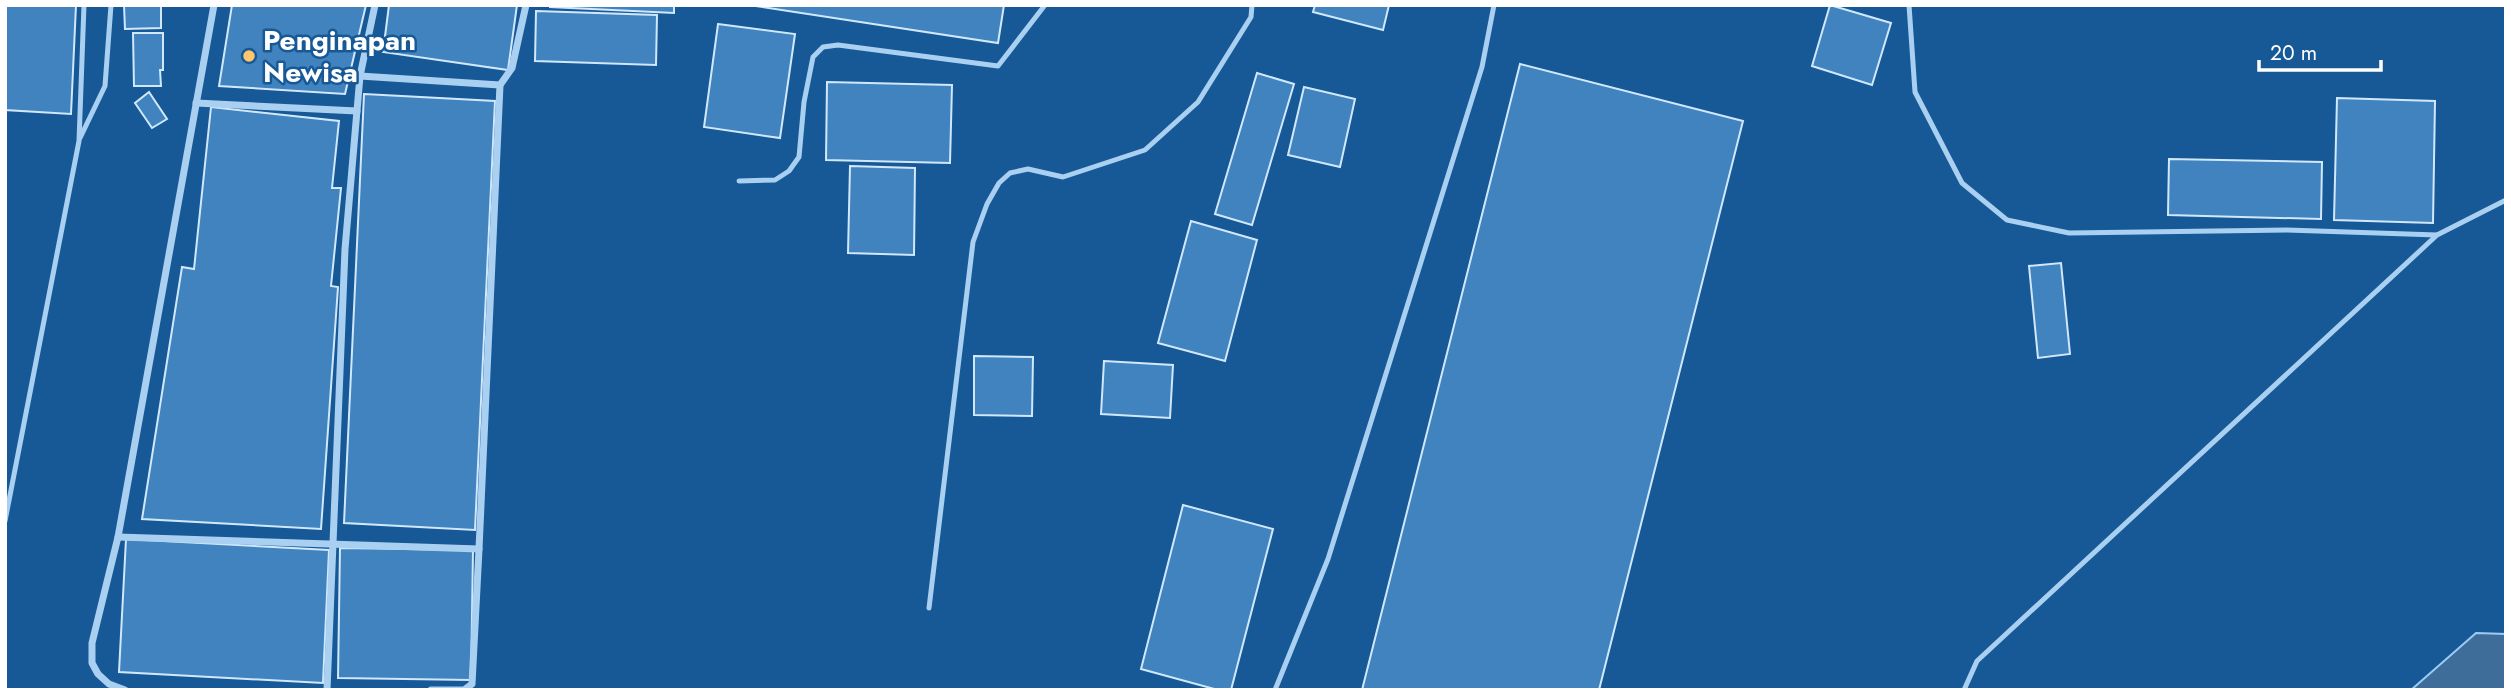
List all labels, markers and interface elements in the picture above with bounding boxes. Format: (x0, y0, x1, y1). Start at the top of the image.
place label: Penginapan Newisa (263, 20, 416, 93)
scale bar (2259, 28, 2382, 72)
text: 20 m (2270, 38, 2317, 68)
marker: Penginapan Newisa (241, 48, 257, 64)

